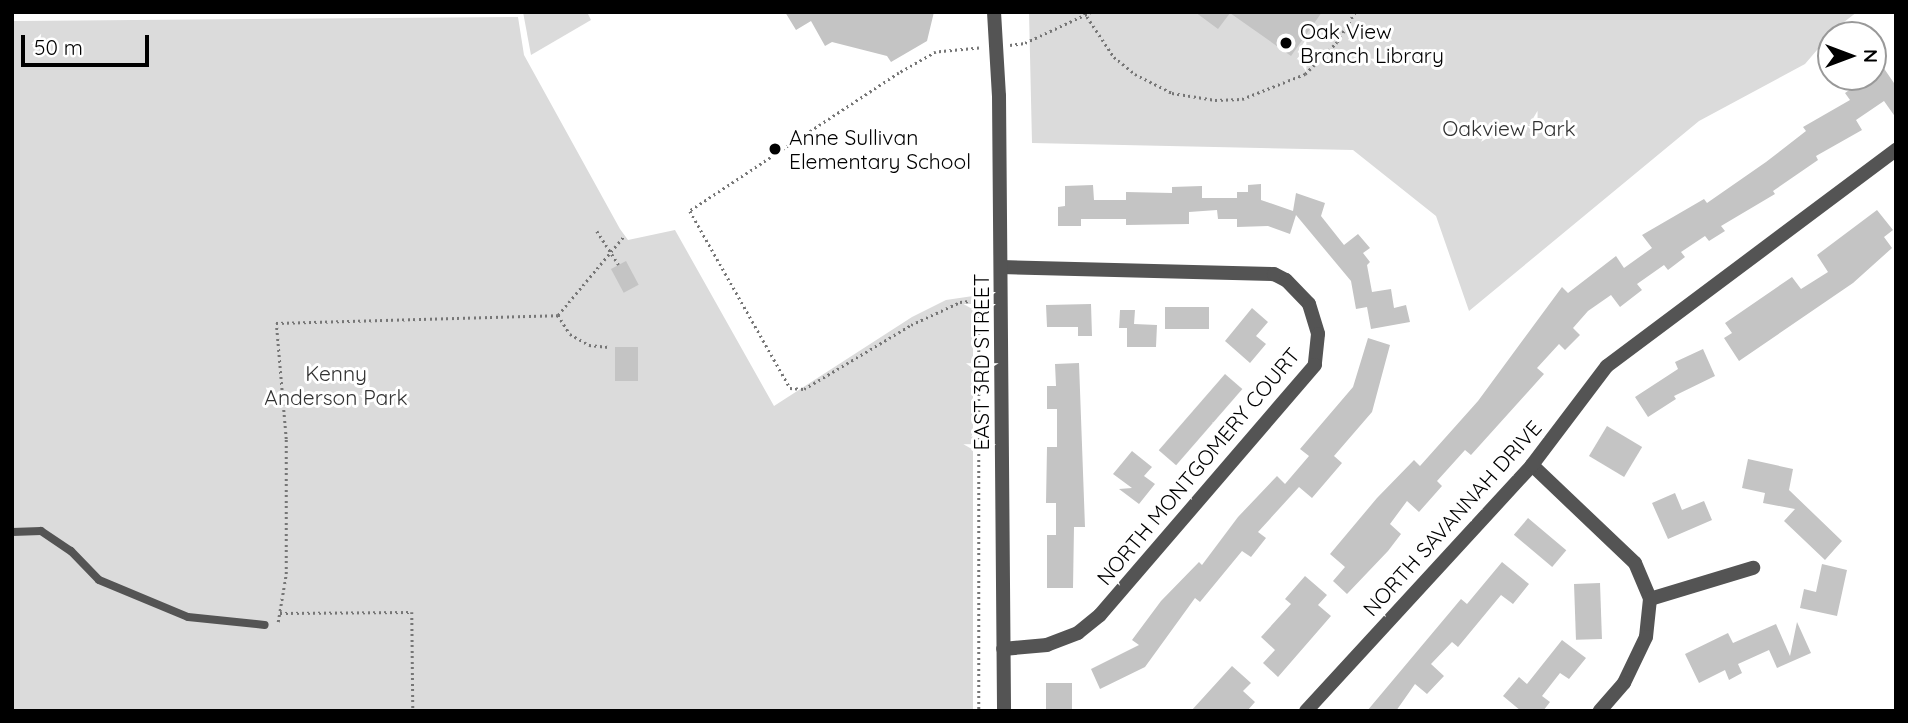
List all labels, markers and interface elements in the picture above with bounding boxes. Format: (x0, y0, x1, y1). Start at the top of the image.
place label: Oak View Branch Library (1300, 18, 1444, 68)
scale bar (24, 21, 152, 65)
north arrow (1817, 21, 1887, 91)
text: 50 m (34, 34, 83, 60)
marker: Oak View Branch Library (1278, 35, 1294, 51)
text: N (1859, 49, 1883, 63)
park label: Oakview Park (1442, 115, 1576, 141)
place label: Anne Sullivan Elementary School (789, 124, 971, 174)
marker: Anne Sullivan Elementary School (767, 141, 783, 157)
street label: EAST 3RD STREET (968, 274, 994, 450)
street label: NORTH MONTGOMERY COURT (1091, 342, 1305, 590)
park label: Kenny Anderson Park (264, 360, 408, 410)
street label: NORTH SAVANNAH DRIVE (1358, 415, 1546, 621)

